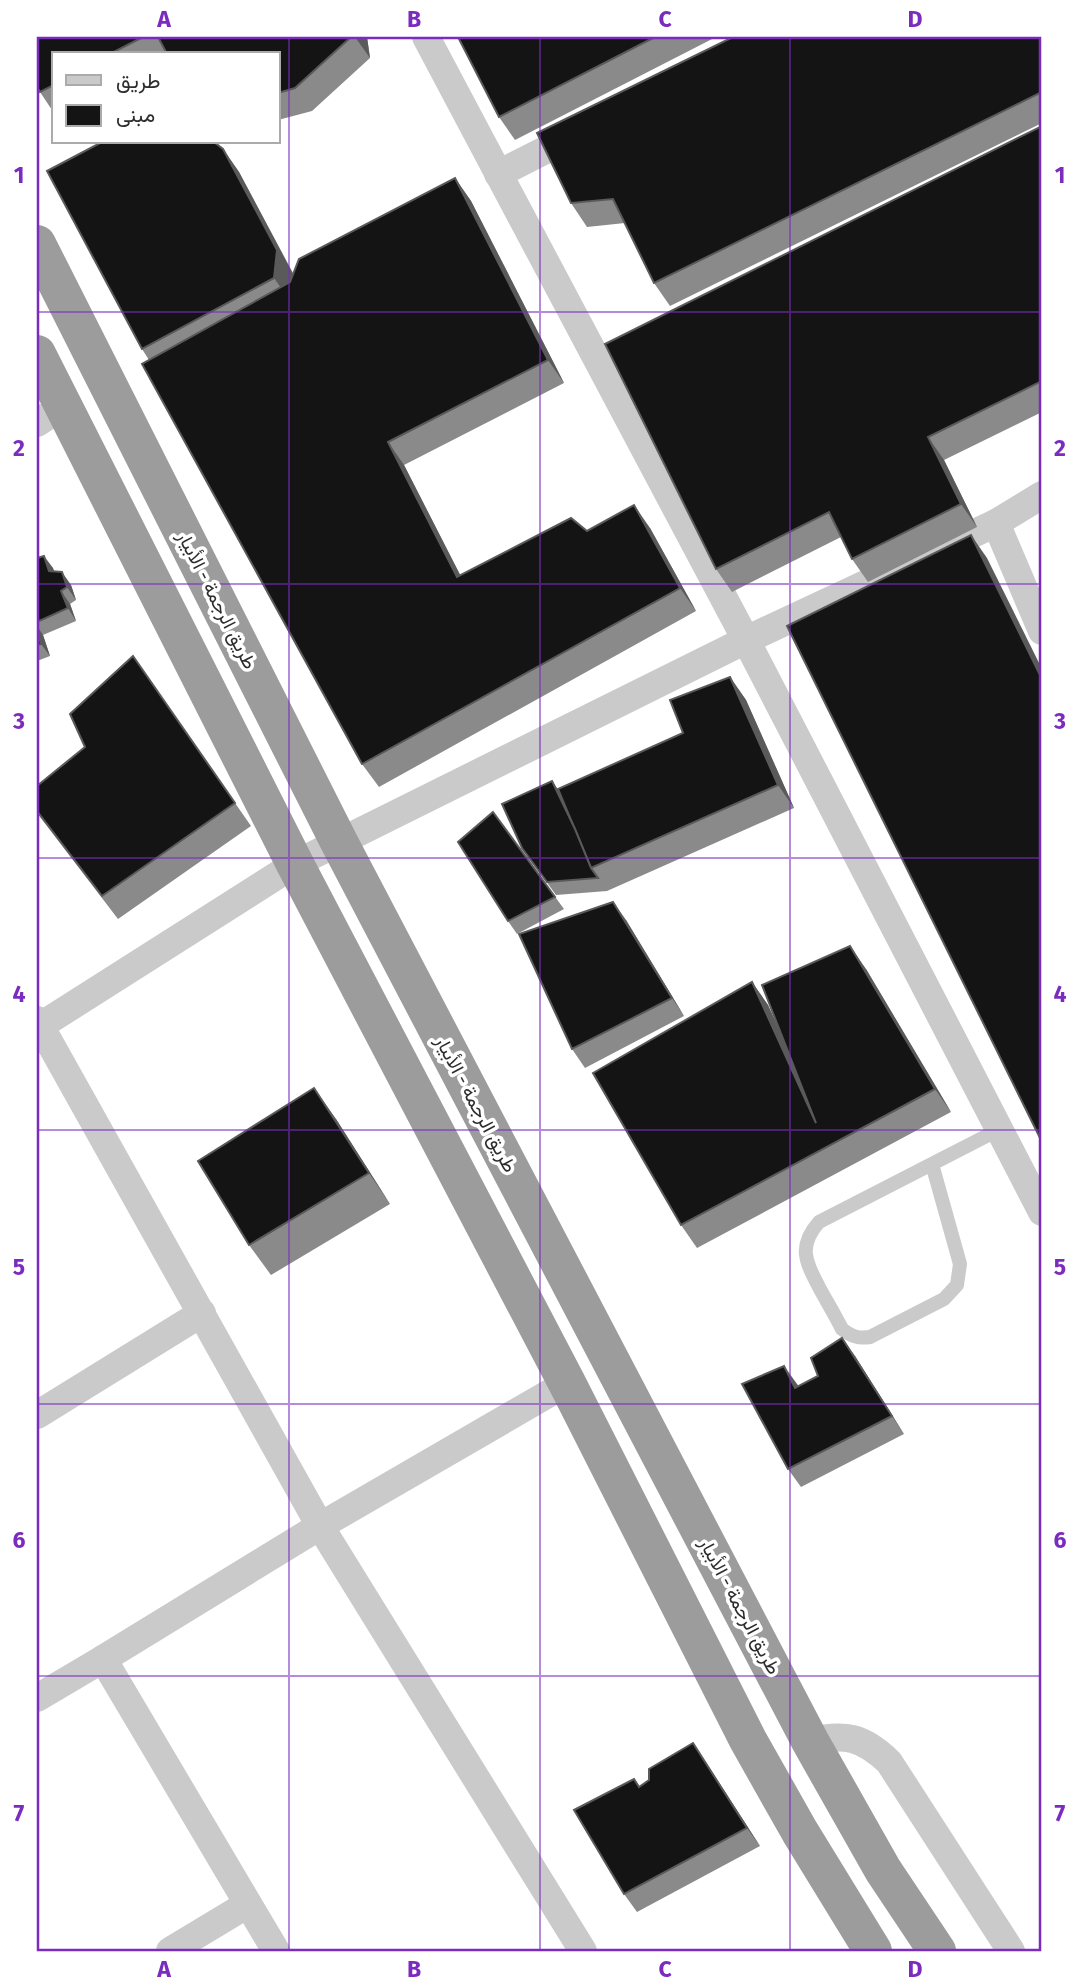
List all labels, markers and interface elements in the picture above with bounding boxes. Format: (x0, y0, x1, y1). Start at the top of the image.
text: A (156, 5, 171, 33)
text: B (407, 5, 421, 33)
text: C (658, 5, 672, 33)
text: D (908, 5, 923, 33)
legend (52, 52, 280, 144)
text: طريق (116, 68, 161, 94)
text: مبنى (116, 102, 155, 128)
text: 1 (14, 161, 24, 189)
text: 1 (1055, 161, 1065, 189)
text: 2 (13, 434, 25, 462)
text: 2 (1054, 434, 1066, 462)
street label: طريق الرجمة - الأبيار (172, 526, 262, 673)
text: 3 (12, 707, 25, 735)
text: 3 (1053, 707, 1066, 735)
text: 4 (13, 980, 26, 1008)
text: 4 (1054, 980, 1067, 1008)
street label: طريق الرجمة - الأبيار (430, 1031, 522, 1176)
text: 5 (13, 1253, 25, 1281)
text: 5 (1054, 1253, 1066, 1281)
text: 6 (13, 1526, 26, 1554)
text: 6 (1054, 1526, 1067, 1554)
street label: طريق الرجمة - الأبيار (694, 1533, 786, 1678)
text: 7 (14, 1799, 25, 1827)
text: 7 (1055, 1799, 1066, 1827)
text: A (156, 1955, 171, 1983)
text: B (407, 1955, 421, 1983)
text: C (658, 1955, 672, 1983)
text: D (908, 1955, 923, 1983)

